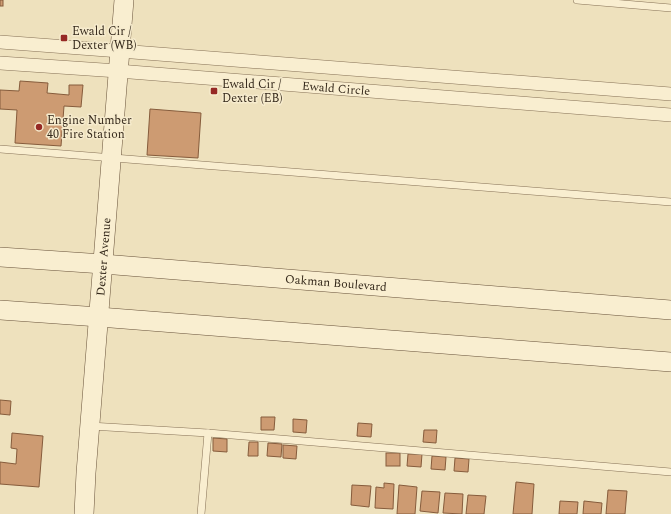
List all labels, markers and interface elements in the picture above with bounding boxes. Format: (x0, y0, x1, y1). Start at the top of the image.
place label: Ewald Cir / Dexter (WB) (72, 22, 136, 55)
marker: Ewald Cir / Dexter (WB) (59, 33, 69, 43)
place label: Ewald Cir / Dexter (EB) (222, 75, 282, 108)
street label: Ewald Circle (301, 76, 371, 101)
marker: Ewald Cir / Dexter (EB) (209, 86, 219, 96)
place label: Engine Number 40 Fire Station (47, 111, 132, 144)
marker: Engine Number 40 Fire Station (34, 122, 44, 132)
street label: Dexter Avenue (91, 217, 116, 297)
street label: Oakman Boulevard (284, 269, 388, 296)

